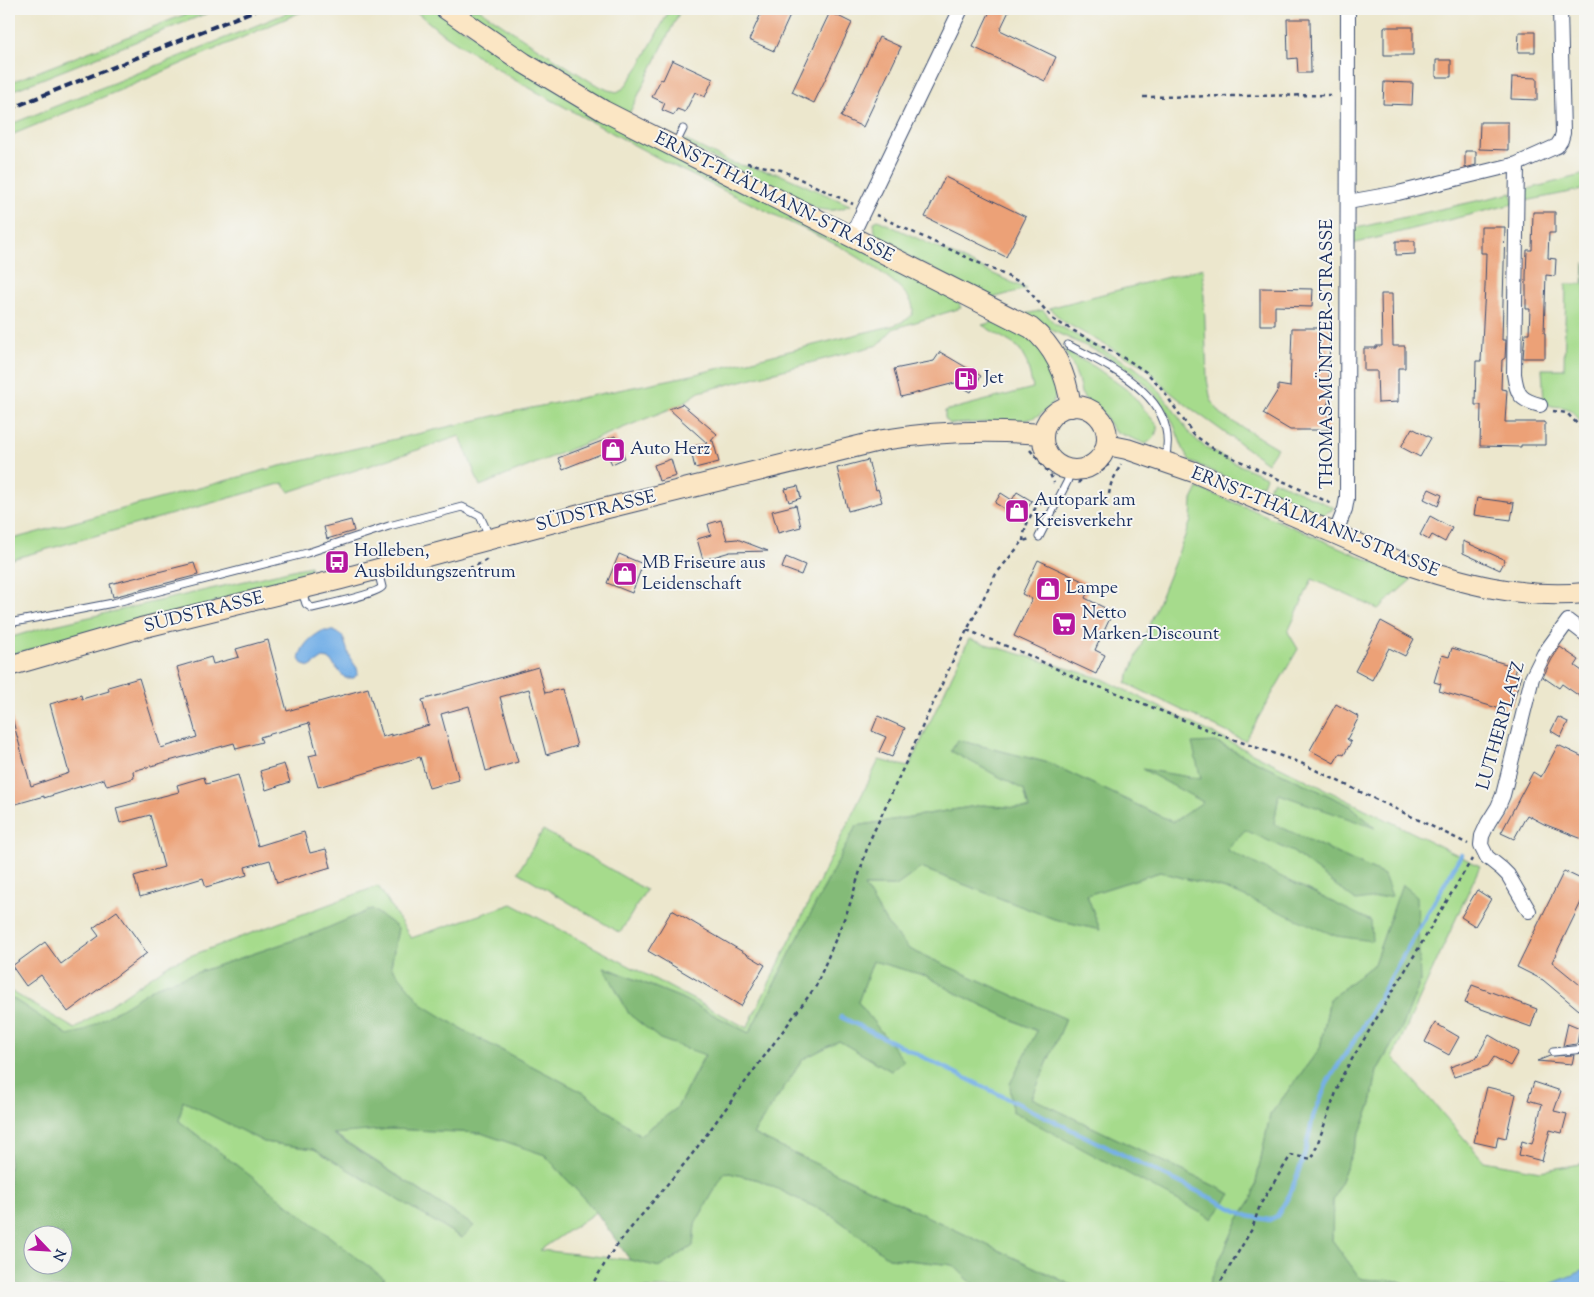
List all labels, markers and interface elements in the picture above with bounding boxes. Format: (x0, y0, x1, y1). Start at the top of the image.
street label: ERNST-THÄLMANN-STRASSE (650, 126, 898, 270)
street label: THOMAS-MÜNTZER-STRASSE (1315, 219, 1341, 489)
fuel station icon: Jet (953, 366, 979, 392)
place label: Jet (983, 366, 1004, 392)
shop icon: Auto Herz (600, 437, 626, 463)
place label: Auto Herz (630, 437, 711, 463)
street label: ERNST-THÄLMANN-STRASSE (1187, 461, 1443, 585)
street label: SÜDSTRASSE (533, 485, 659, 539)
place label: Autopark am Kreisverkehr (1034, 488, 1136, 535)
shop icon: Autopark am Kreisverkehr (1004, 498, 1030, 524)
place label: Holleben, Ausbildungszentrum (354, 539, 516, 586)
bus stop icon: Holleben, Ausbildungszentrum (324, 549, 350, 575)
place label: MB Friseure aus Leidenschaft (642, 551, 766, 598)
shop icon: MB Friseure aus Leidenschaft (612, 561, 638, 587)
shop icon: Lampe (1035, 576, 1061, 602)
place label: Lampe (1066, 576, 1118, 602)
street label: SÜDSTRASSE (141, 586, 267, 640)
place label: Netto Marken-Discount (1082, 601, 1219, 648)
supermarket icon: Netto Marken-Discount (1051, 611, 1077, 637)
street label: LUTHERPLATZ (1471, 659, 1533, 793)
north arrow (22, 1224, 72, 1274)
text: N (47, 1245, 69, 1264)

